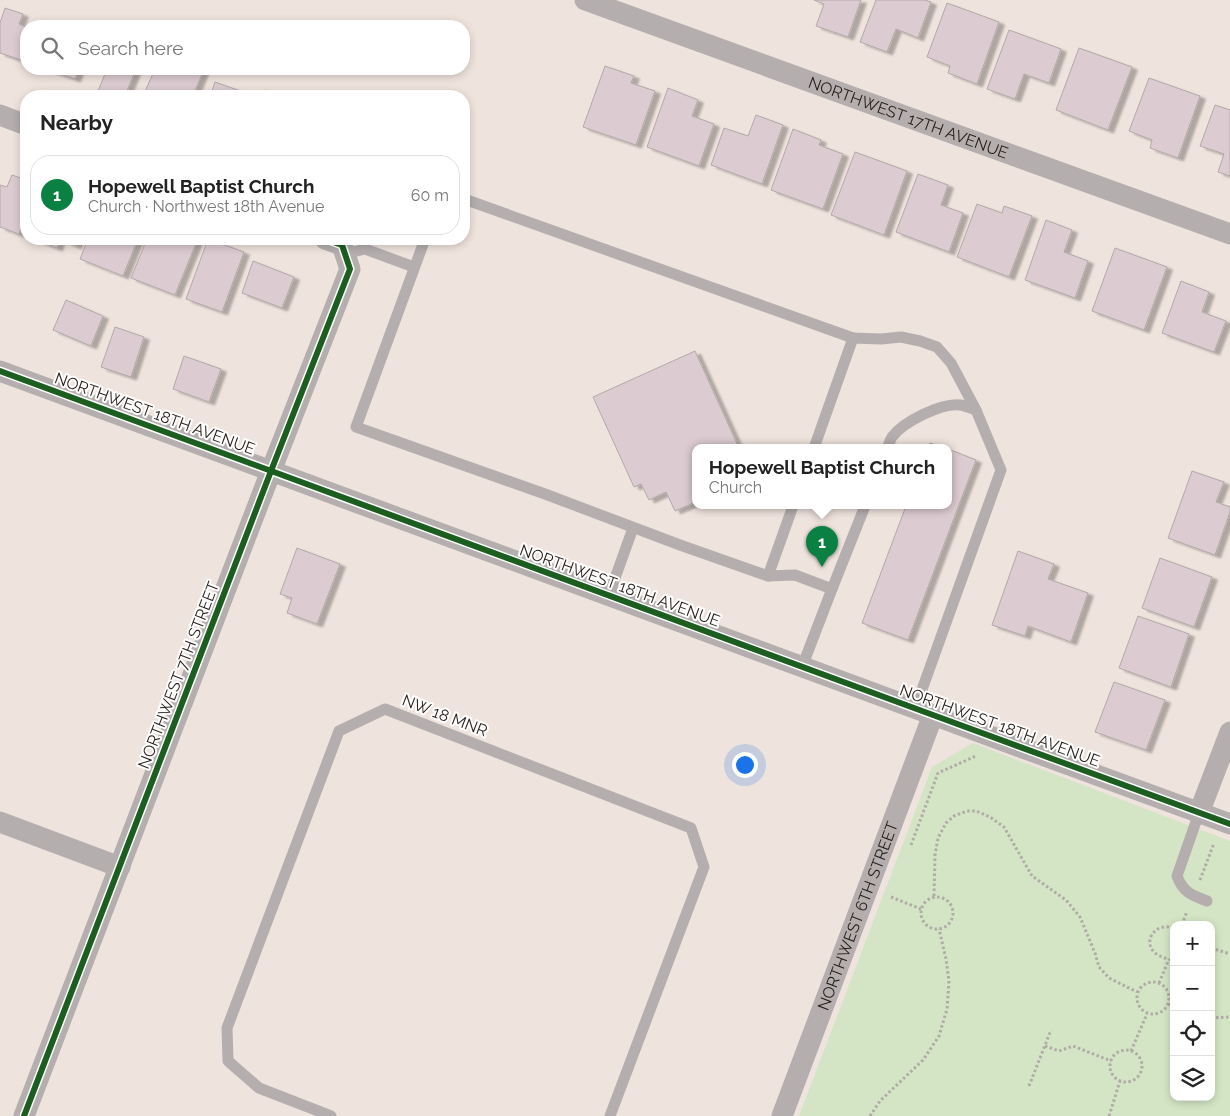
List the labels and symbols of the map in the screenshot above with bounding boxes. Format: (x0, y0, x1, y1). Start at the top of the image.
street label: NORTHWEST 17TH AVENUE (806, 73, 1011, 163)
street label: NORTHWEST 18TH AVENUE (52, 368, 258, 459)
pin: 1 (806, 526, 838, 567)
street label: NORTHWEST 18TH AVENUE (517, 540, 723, 631)
street label: NORTHWEST 7TH STREET (134, 579, 223, 771)
street label: NORTHWEST 18TH AVENUE (897, 680, 1103, 771)
street label: NW 18 MNR (399, 690, 490, 740)
your location (732, 752, 758, 778)
street label: NORTHWEST 6TH STREET (814, 819, 902, 1013)

